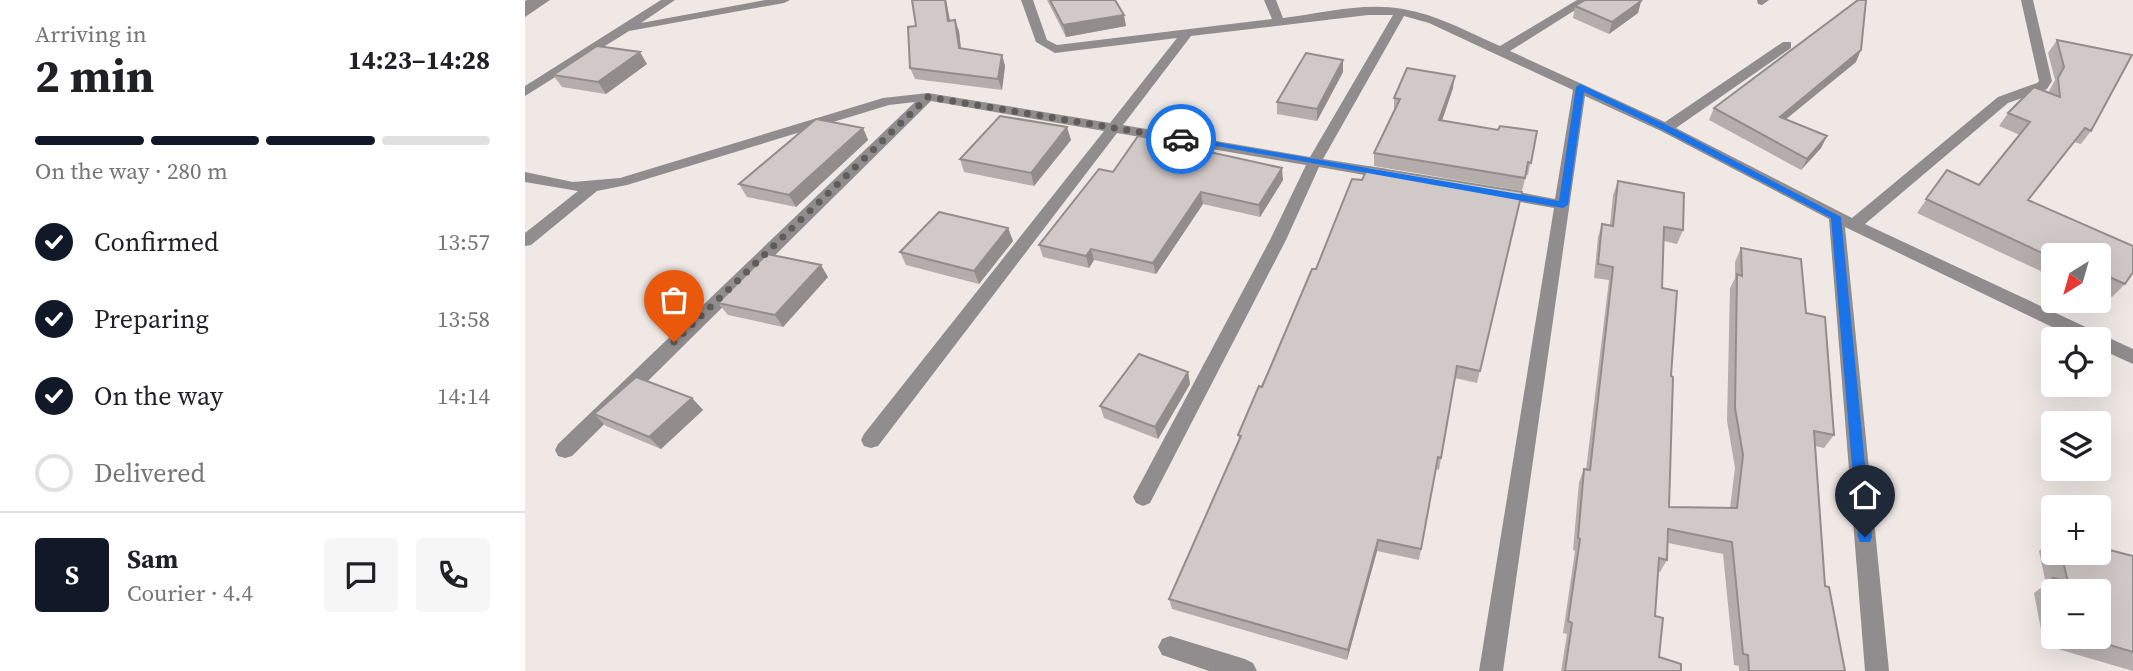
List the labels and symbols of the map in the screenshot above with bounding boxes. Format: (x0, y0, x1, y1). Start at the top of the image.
courier (1146, 104, 1216, 174)
north arrow (2041, 243, 2111, 313)
pin (644, 270, 704, 342)
pin (1835, 465, 1895, 537)

